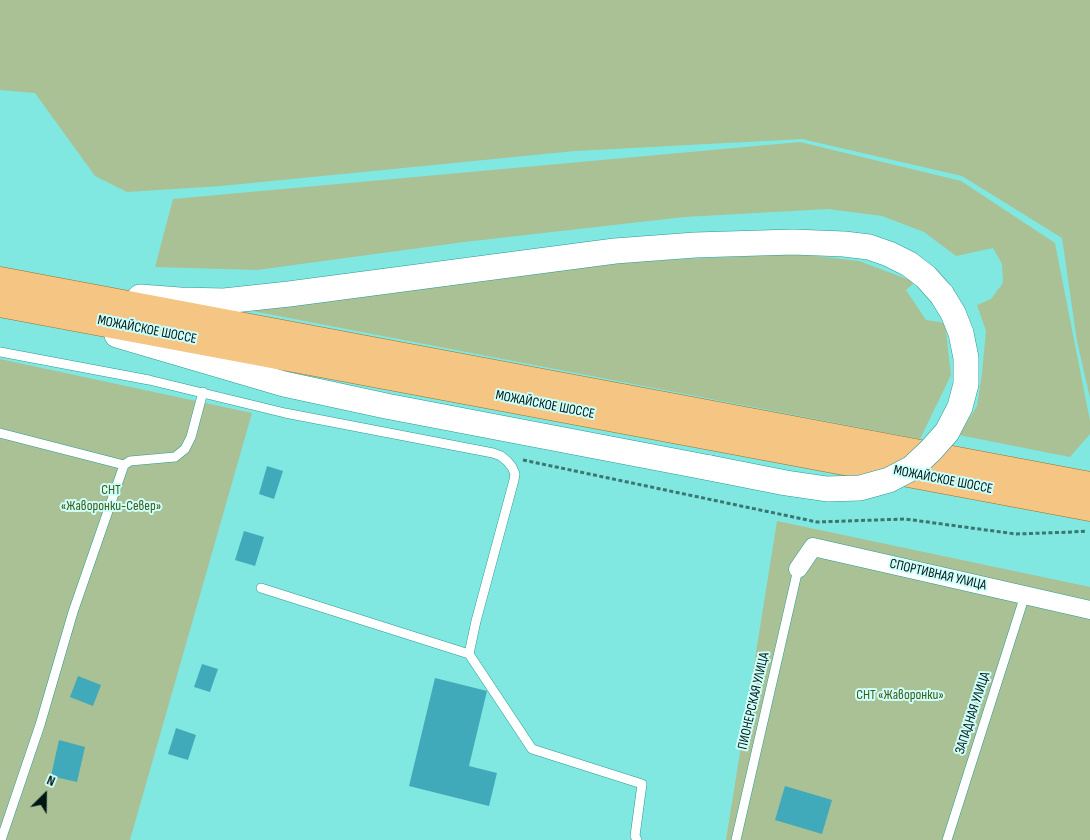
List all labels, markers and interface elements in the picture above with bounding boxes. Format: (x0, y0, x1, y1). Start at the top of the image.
street label: МОЖАЙСКОЕ ШОССЕ (96, 312, 198, 348)
street label: МОЖАЙСКОЕ ШОССЕ (494, 387, 596, 423)
street label: МОЖАЙСКОЕ ШОССЕ (892, 462, 994, 498)
park label: СНТ «Жаворонки-Север» (61, 482, 161, 514)
street label: СПОРТИВНАЯ УЛИЦА (888, 556, 988, 594)
street label: ПИОНЕРСКАЯ УЛИЦА (735, 651, 773, 751)
street label: ЗАПАДНАЯ УЛИЦА (952, 670, 994, 756)
park label: СНТ «Жаворонки» (856, 687, 944, 703)
north arrow (20, 770, 70, 820)
text: N (44, 771, 58, 790)

